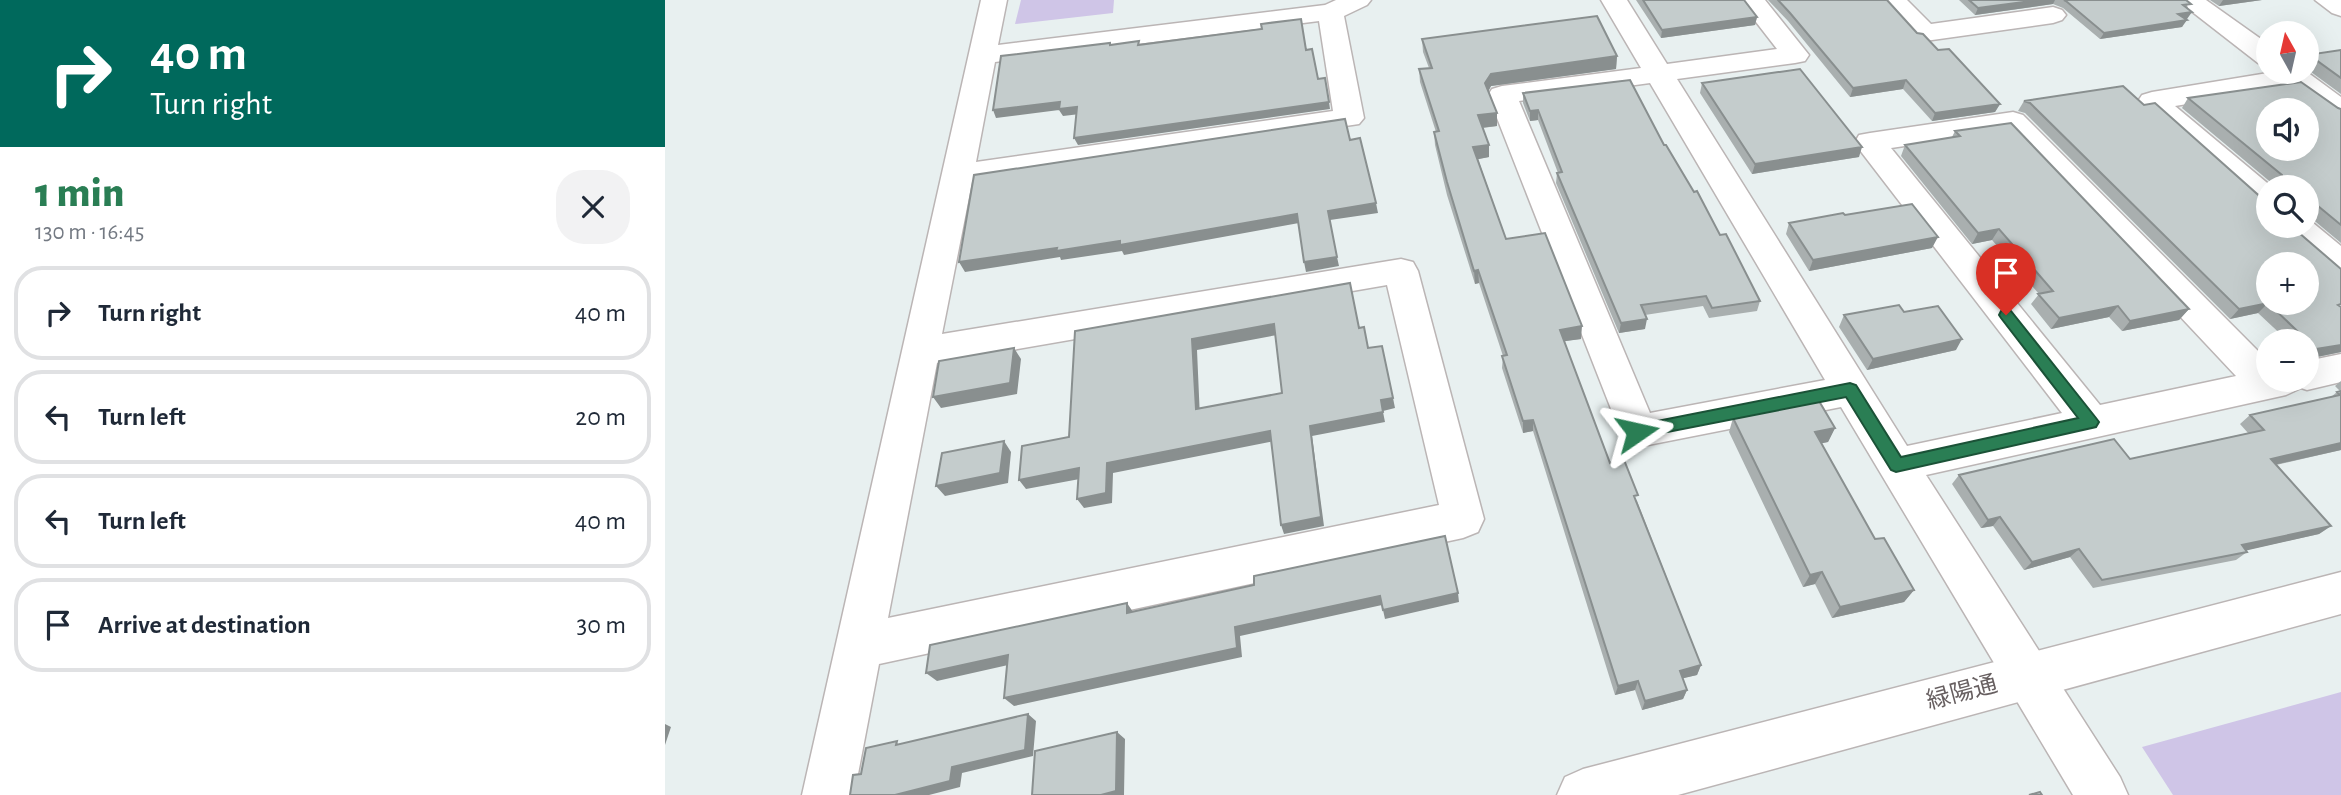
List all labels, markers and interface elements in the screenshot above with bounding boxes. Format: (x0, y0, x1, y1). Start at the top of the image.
north arrow (2256, 21, 2319, 84)
map controls (2256, 21, 2319, 392)
icon: right (35, 28, 126, 119)
text: 40 m (150, 30, 247, 79)
text: Turn right (150, 88, 272, 120)
button: sound (2256, 98, 2319, 161)
button: close (556, 170, 630, 244)
text: 1 min (35, 172, 124, 214)
button: search (2256, 175, 2319, 238)
text: 130 m · 16:45 (35, 221, 144, 244)
pin (1976, 243, 2036, 315)
button: + (2256, 252, 2319, 315)
icon: arrive (1987, 254, 2025, 292)
icon: right (39, 294, 77, 332)
text: Turn right (98, 300, 201, 326)
text: 40 m (575, 300, 626, 326)
button: − (2256, 329, 2319, 392)
position arrow (1600, 395, 1674, 469)
icon: left (39, 398, 77, 436)
text: Turn left (98, 404, 186, 430)
text: 20 m (575, 404, 626, 430)
icon: left (39, 502, 77, 540)
text: Turn left (98, 508, 186, 534)
text: 40 m (575, 508, 626, 534)
icon: arrive (39, 606, 77, 644)
text: Arrive at destination (98, 612, 311, 638)
text: 30 m (576, 612, 626, 638)
street label: 緑陽通 (1924, 670, 2000, 714)

